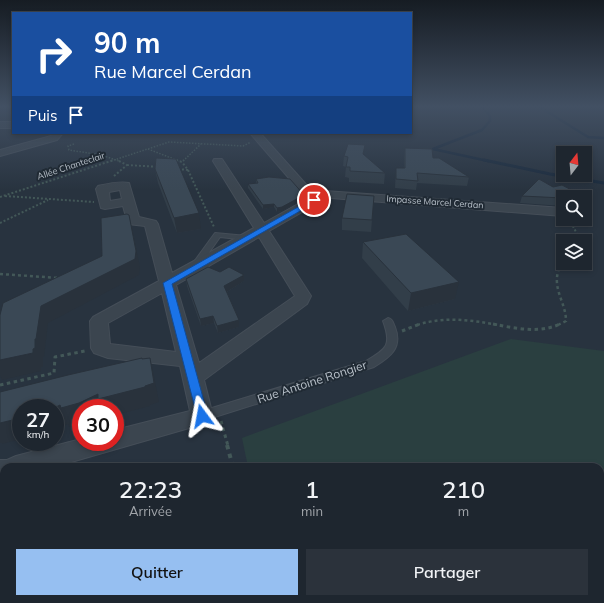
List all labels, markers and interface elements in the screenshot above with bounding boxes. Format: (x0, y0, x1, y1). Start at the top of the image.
text: 90 m (94, 25, 160, 60)
icon: right (28, 28, 80, 80)
text: Rue Marcel Cerdan (94, 60, 252, 83)
icon: arrive (65, 104, 87, 126)
text: Puis (28, 106, 57, 125)
north arrow (556, 146, 592, 182)
map controls (556, 146, 592, 270)
street label: Allée Chanteclair (36, 149, 107, 182)
pin (297, 183, 331, 217)
icon: arrive (303, 189, 325, 211)
button: search (556, 190, 592, 226)
street label: Impasse Marcel Cerdan (386, 193, 484, 210)
button: layers (556, 234, 592, 270)
street label: Rue Antoine Rongier (255, 357, 369, 406)
position arrow (181, 395, 223, 437)
speed limit sign: 30 (72, 399, 124, 451)
text: 27 (26, 407, 50, 432)
text: km/h (27, 428, 49, 441)
text: 22:23 (119, 474, 182, 504)
text: 1 (305, 474, 319, 504)
text: 210 (442, 474, 485, 504)
text: Arrivée (129, 503, 172, 519)
text: min (301, 503, 323, 519)
text: m (458, 503, 469, 519)
button: Quitter (16, 549, 298, 595)
button: Partager (306, 549, 588, 595)

